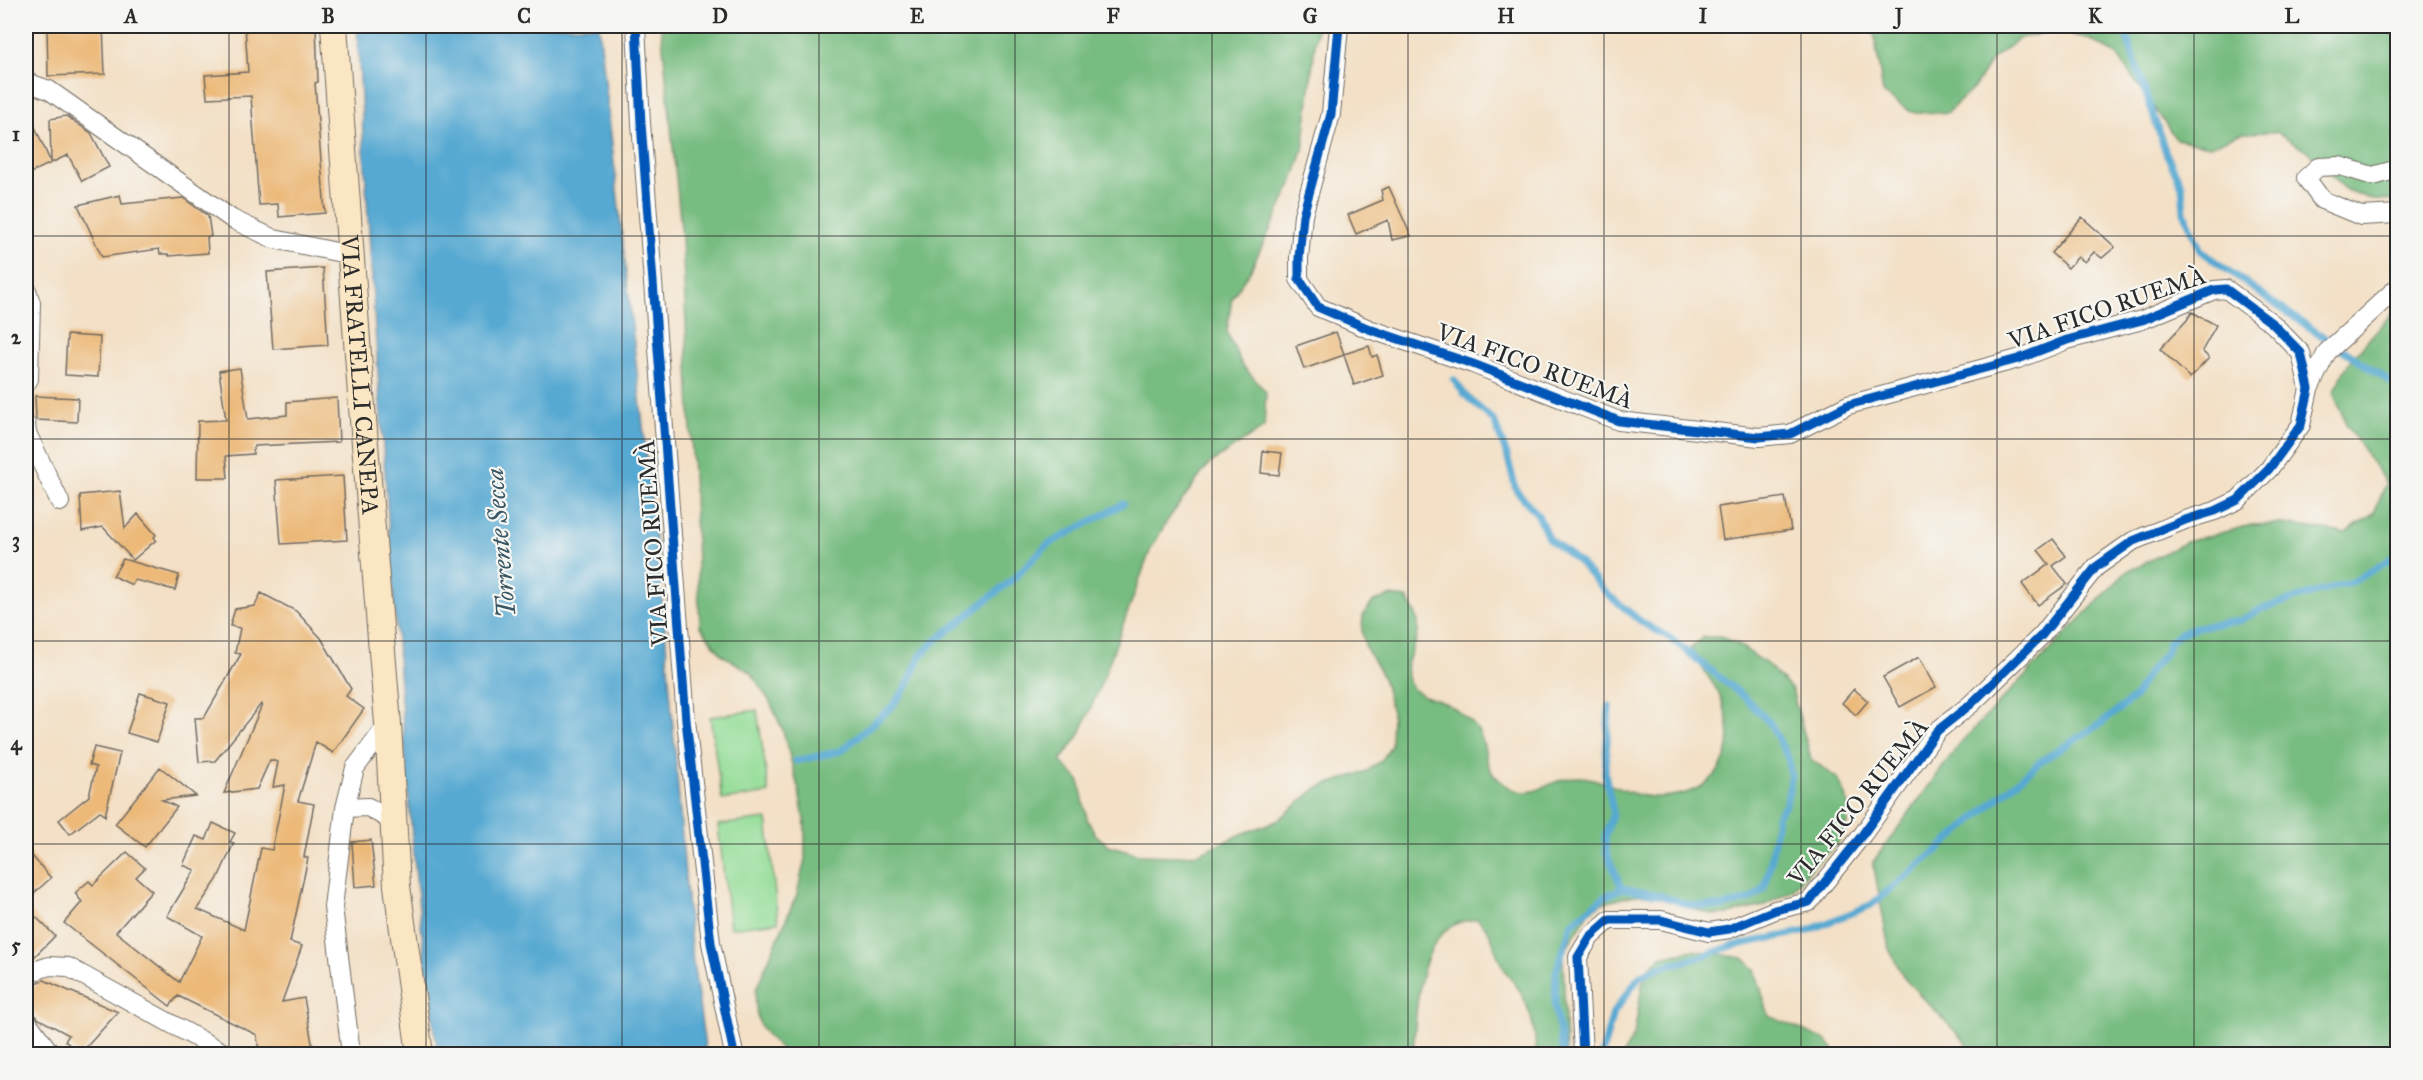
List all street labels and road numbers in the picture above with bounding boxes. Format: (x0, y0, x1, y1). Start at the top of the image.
street label: VIA FRATELLI CANEPA (334, 233, 386, 516)
street label: VIA FICO RUEMÀ (2003, 260, 2210, 356)
street label: VIA FICO RUEMÀ (1432, 316, 1637, 415)
street label: VIA FICO RUEMÀ (631, 439, 675, 648)
street label: VIA FICO RUEMÀ (1781, 712, 1935, 893)

